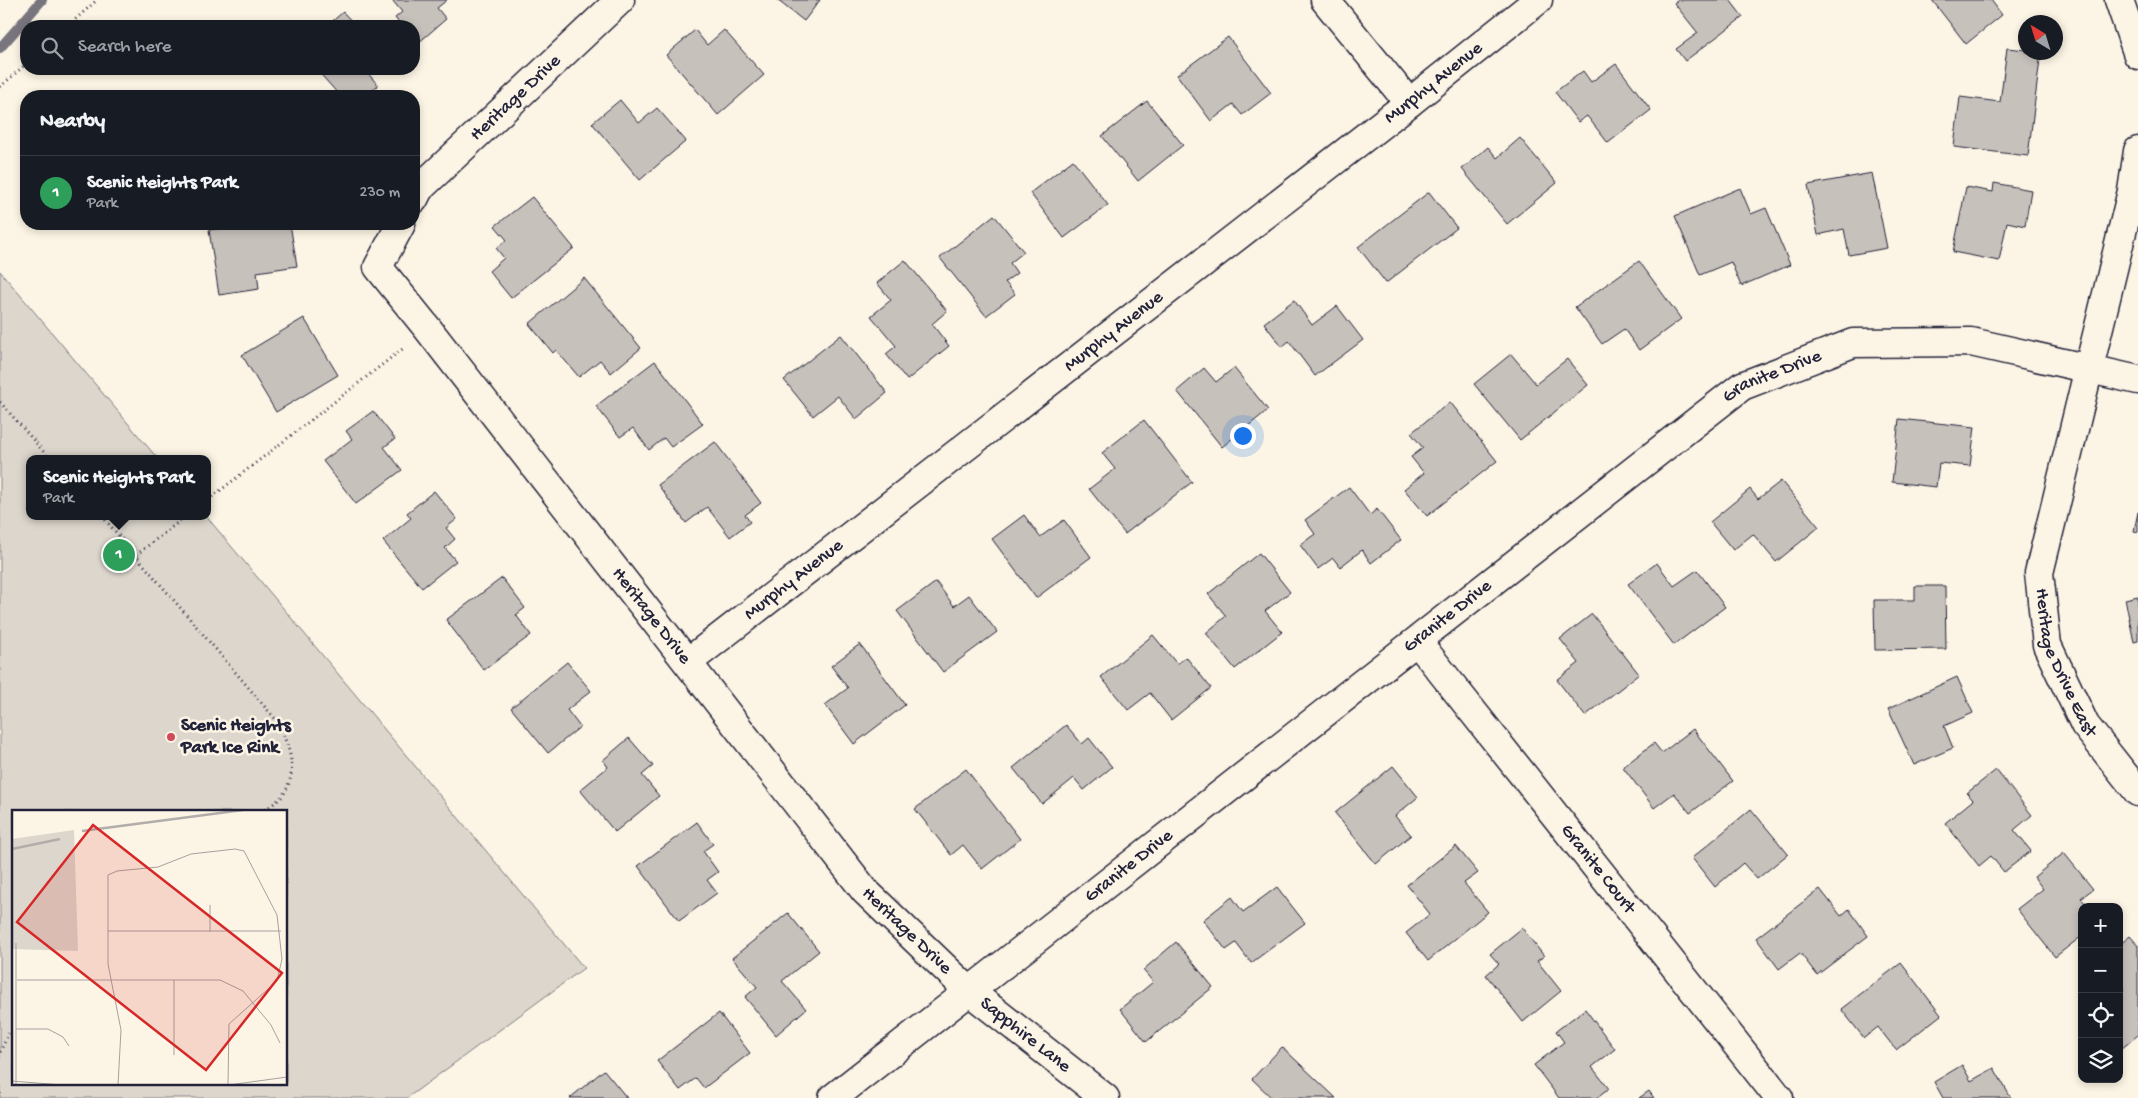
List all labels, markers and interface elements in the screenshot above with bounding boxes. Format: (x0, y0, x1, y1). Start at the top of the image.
north arrow (2018, 15, 2063, 60)
search box (20, 20, 420, 75)
icon: search (38, 34, 66, 62)
text: Search here (78, 36, 172, 59)
street label: Murphy Avenue (1380, 37, 1488, 129)
street label: Heritage Drive (465, 50, 566, 146)
text: Nearby (40, 110, 105, 135)
text: Scenic Heights Park (87, 172, 237, 195)
text: 1 (53, 184, 59, 203)
text: 230 m (360, 184, 400, 203)
text: Park (87, 195, 118, 214)
street label: Murphy Avenue (1060, 286, 1168, 377)
street label: Granite Drive (1718, 345, 1825, 408)
your location (1230, 423, 1256, 449)
popup (26, 455, 211, 520)
text: Scenic Heights Park (43, 467, 194, 490)
text: Park (43, 490, 74, 509)
street label: Murphy Avenue (740, 534, 848, 626)
pin: 1 (103, 536, 135, 574)
street label: Heritage Drive (606, 563, 696, 669)
street label: Granite Drive (1399, 575, 1497, 658)
street label: Heritage Drive East (2029, 587, 2103, 744)
place label: Scenic Heights Park Ice Rink (180, 715, 292, 760)
marker: Scenic Heights Park Ice Rink (165, 731, 177, 743)
inset map (12, 810, 288, 1086)
street label: Granite Court (1555, 820, 1642, 920)
street label: Granite Drive (1080, 824, 1178, 908)
street label: Heritage Drive (857, 882, 957, 980)
map controls (2078, 903, 2123, 1083)
button: + (2078, 903, 2123, 948)
button: − (2078, 948, 2123, 993)
street label: Sapphire Lane (975, 992, 1076, 1078)
button: locate (2078, 993, 2123, 1038)
button: layers (2078, 1038, 2123, 1083)

